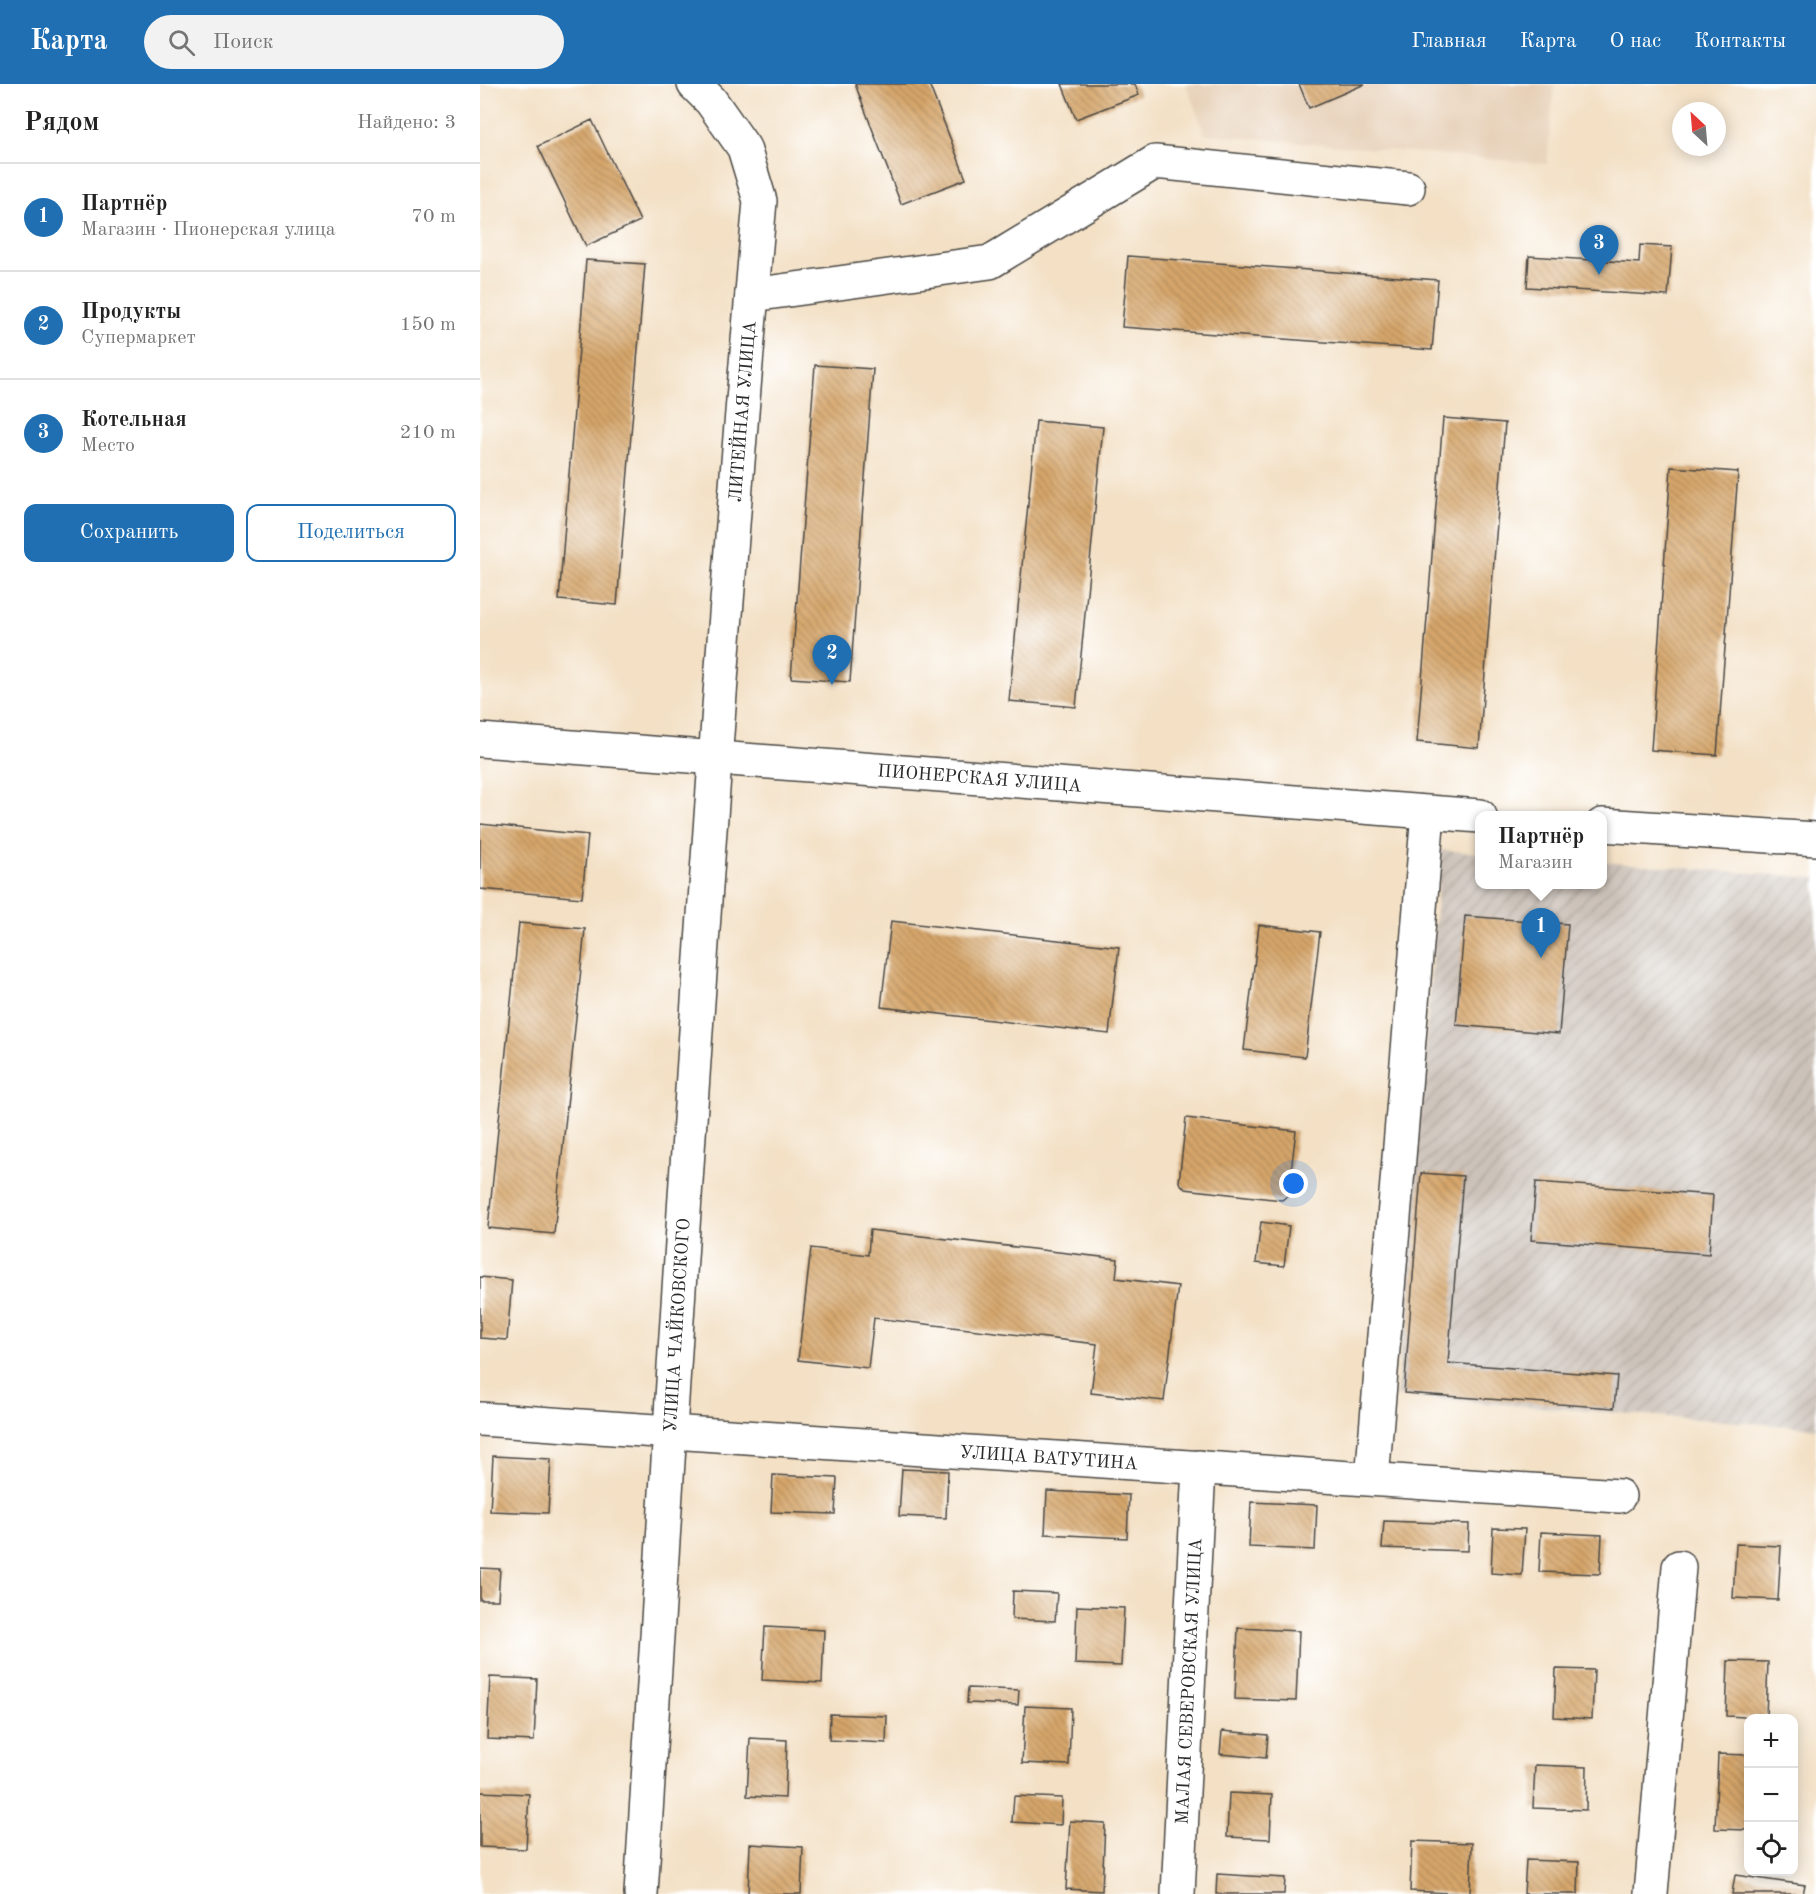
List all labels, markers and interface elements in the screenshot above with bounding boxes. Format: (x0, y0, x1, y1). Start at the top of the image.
search box (144, 15, 564, 69)
icon: search (165, 26, 198, 59)
text: Карта (30, 28, 108, 56)
text: Поиск (213, 31, 274, 53)
text: Главная (1411, 31, 1487, 52)
text: Карта (1520, 31, 1577, 52)
text: О нас (1610, 31, 1661, 52)
text: Контакты (1694, 31, 1786, 52)
north arrow (1672, 102, 1726, 156)
text: Рядом (24, 110, 99, 136)
text: Найдено: 3 (357, 113, 456, 133)
text: Партнёр (81, 193, 167, 215)
text: 1 (38, 207, 49, 227)
text: 70 m (411, 207, 456, 227)
text: Магазин · Пионерская улица (81, 220, 336, 240)
pin: 3 (1580, 226, 1618, 275)
text: Продукты (81, 301, 181, 323)
text: 2 (38, 315, 49, 335)
text: 150 m (400, 315, 456, 335)
street label: ЛИТЕЙНАЯ УЛИЦА (727, 320, 760, 503)
text: Супермаркет (81, 328, 196, 348)
text: Котельная (81, 409, 187, 431)
text: 3 (38, 423, 49, 443)
text: 210 m (400, 423, 456, 443)
text: Место (81, 436, 135, 456)
button: Сохранить (24, 504, 234, 562)
button: Поделиться (246, 504, 456, 562)
pin: 2 (812, 636, 852, 685)
street label: ПИОНЕРСКАЯ УЛИЦА (877, 762, 1083, 796)
popup (1475, 811, 1607, 889)
text: Партнёр (1498, 826, 1584, 848)
text: Магазин (1498, 853, 1573, 873)
pin: 1 (1522, 908, 1560, 958)
your location (1279, 1169, 1308, 1198)
street label: УЛИЦА ЧАЙКОВСКОГО (662, 1218, 694, 1433)
street label: УЛИЦА ВАТУТИНА (959, 1443, 1139, 1473)
street label: МАЛАЯ СЕВЕРОВСКАЯ УЛИЦА (1173, 1537, 1206, 1825)
map controls (1744, 1714, 1798, 1876)
button: + (1744, 1714, 1798, 1768)
button: − (1744, 1768, 1798, 1822)
button: locate (1744, 1822, 1798, 1876)

